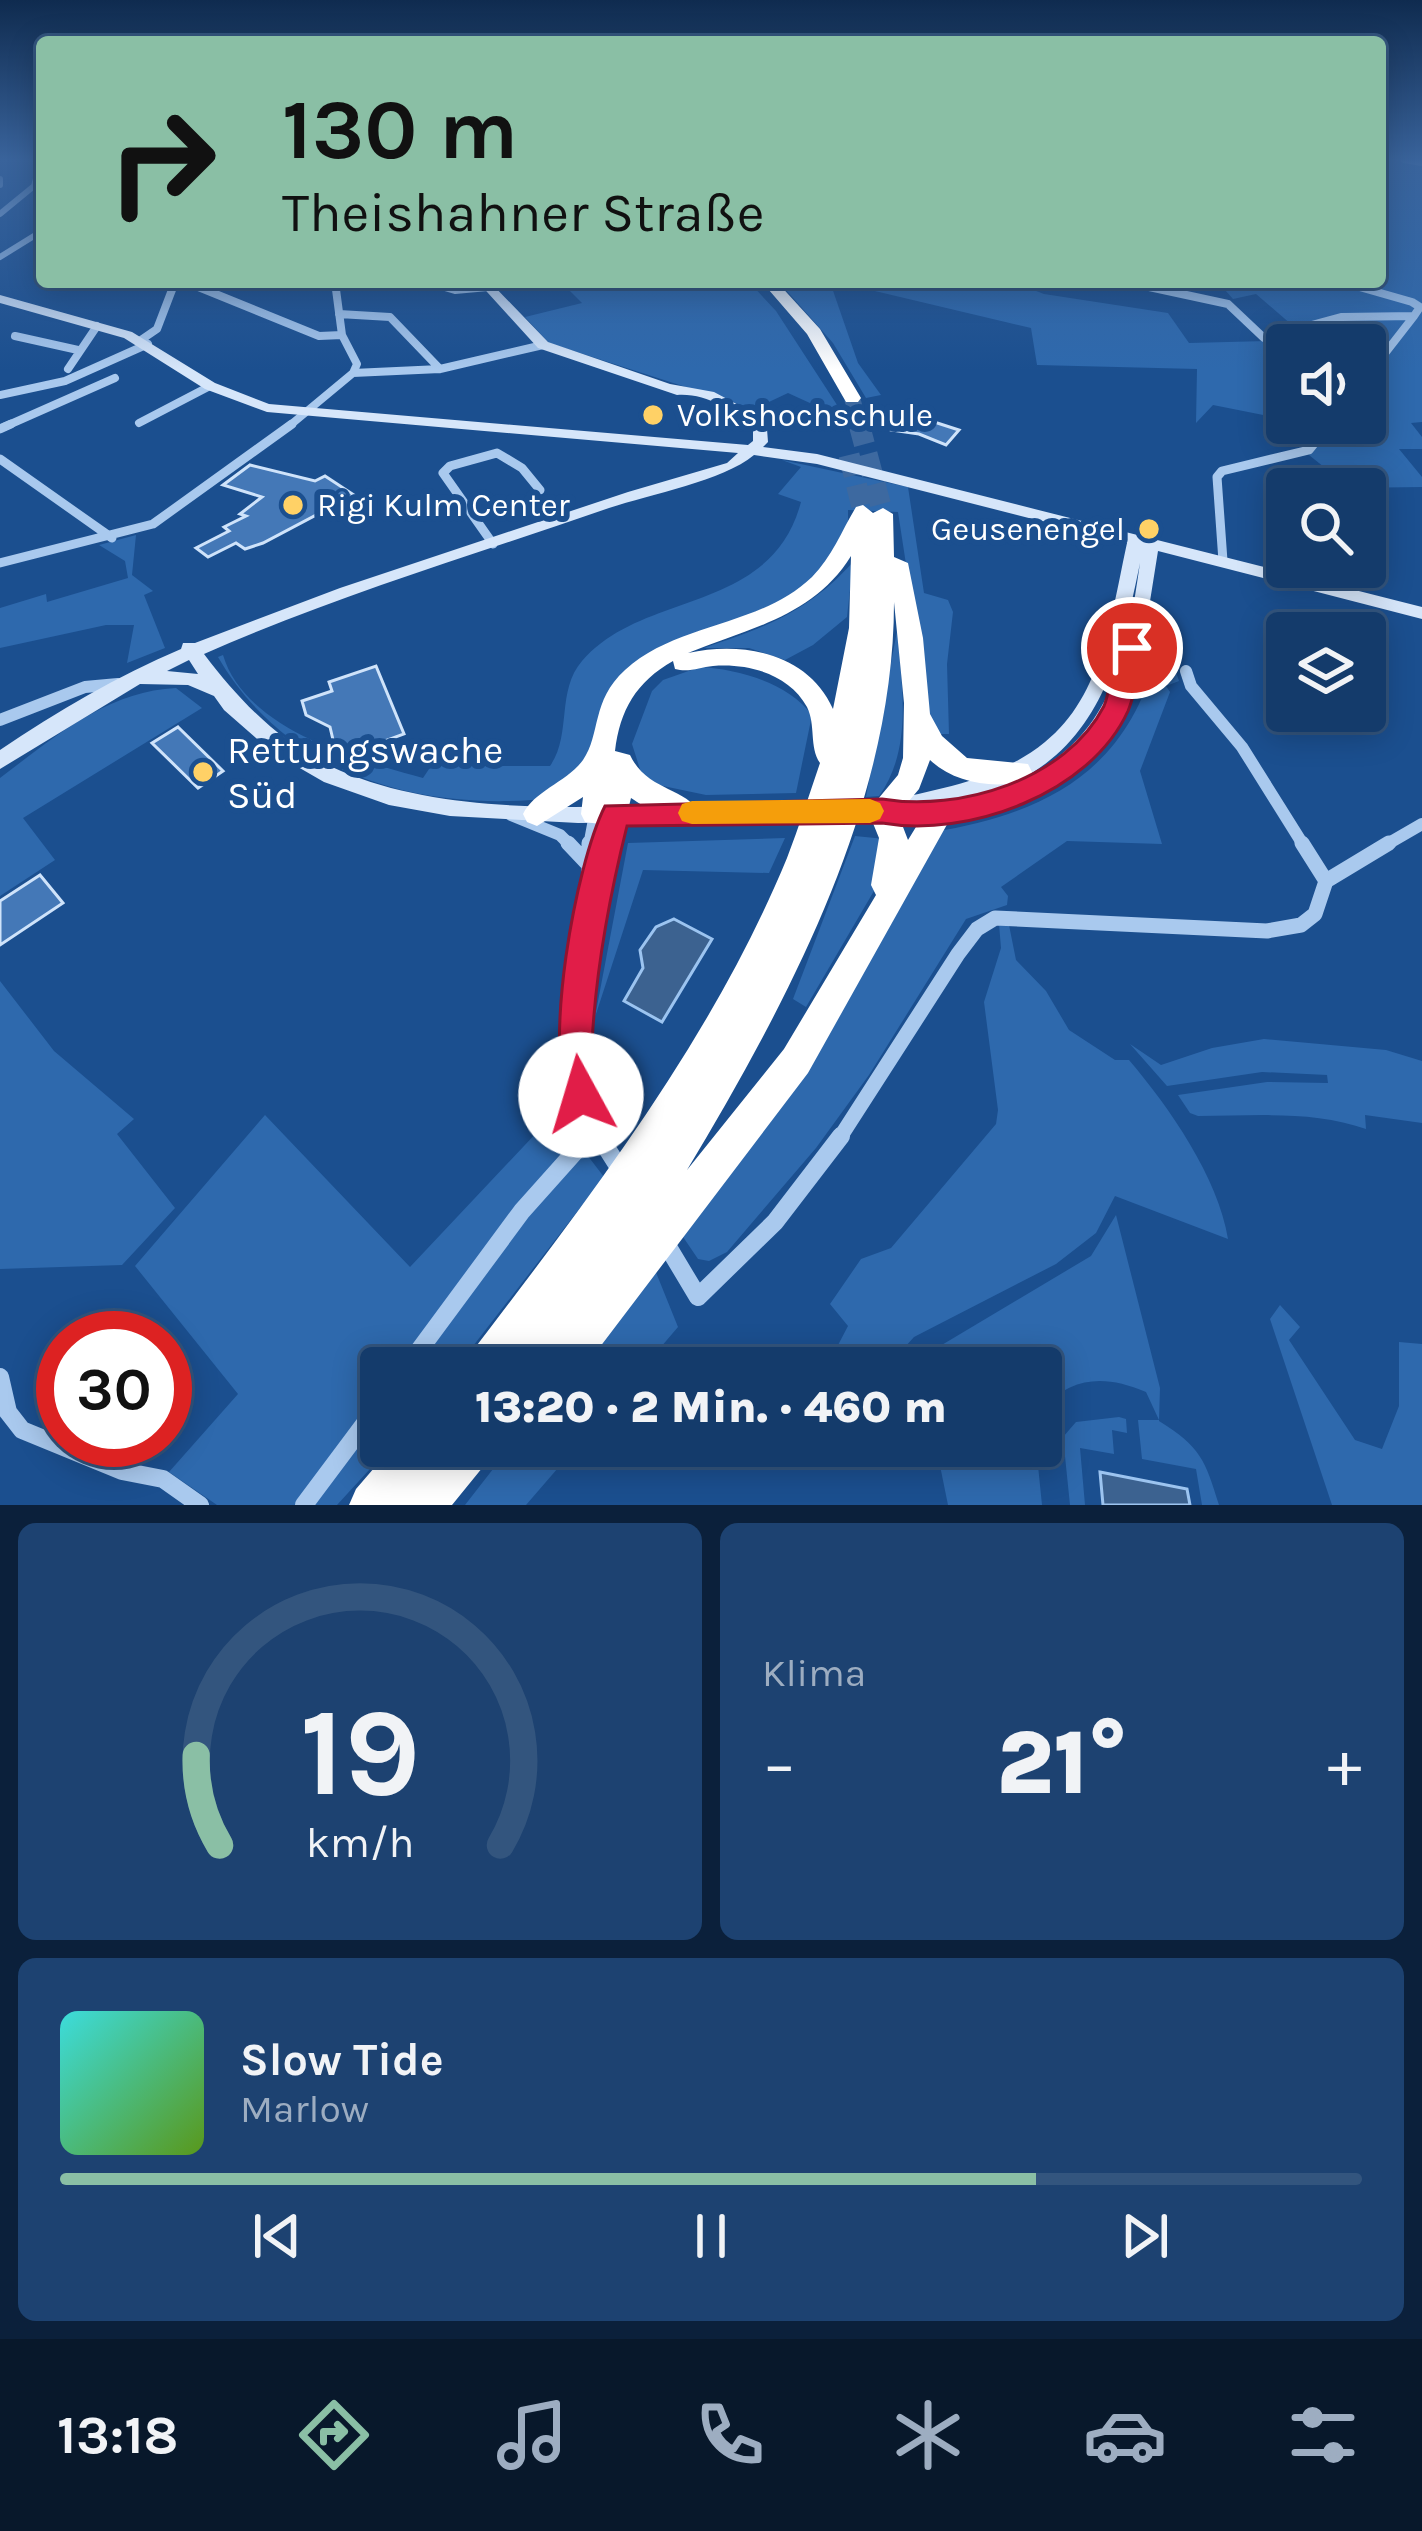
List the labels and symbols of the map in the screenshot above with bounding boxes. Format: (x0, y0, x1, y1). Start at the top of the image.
place label: Volkshochschule (677, 396, 933, 434)
marker: Volkshochschule (640, 402, 666, 428)
place label: Rigi Kulm Center (317, 486, 570, 524)
marker: Rigi Kulm Center (280, 492, 306, 518)
place label: Geusenengel (931, 510, 1125, 548)
marker: Geusenengel (1136, 516, 1162, 542)
pin (1081, 597, 1183, 699)
place label: Rettungswache Süd (227, 727, 503, 818)
marker: Rettungswache Süd (190, 759, 216, 785)
position arrow (518, 1032, 644, 1158)
speed limit sign: 30 (36, 1311, 192, 1467)

